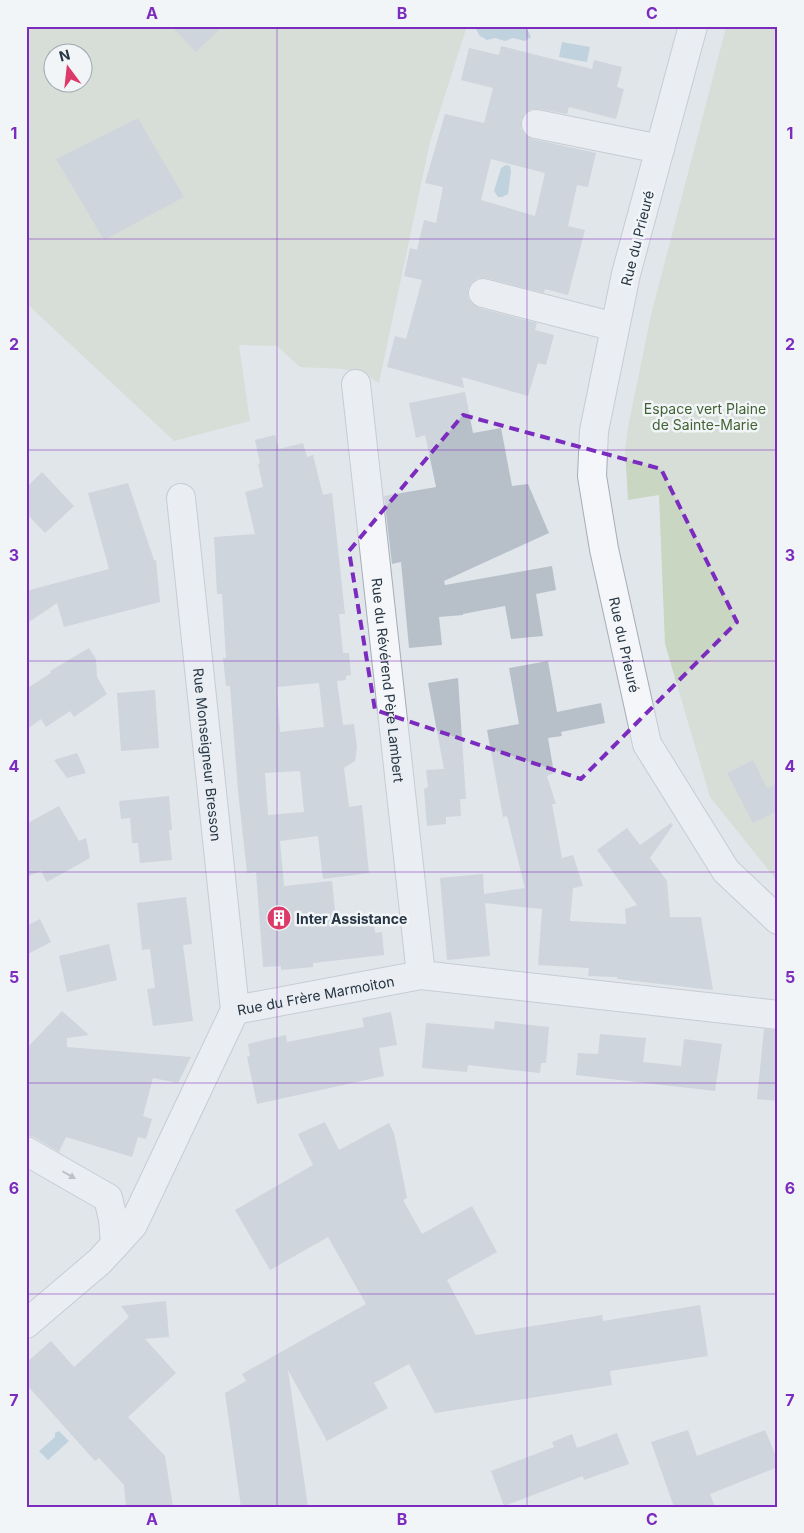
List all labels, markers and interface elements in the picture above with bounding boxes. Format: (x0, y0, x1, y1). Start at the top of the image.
text: A (146, 3, 158, 23)
text: B (397, 3, 407, 23)
text: C (646, 3, 658, 23)
north arrow (42, 42, 92, 92)
text: N (57, 45, 72, 65)
text: 1 (11, 123, 17, 143)
text: 1 (787, 123, 793, 143)
street label: Rue du Prieuré (617, 189, 657, 287)
text: 2 (9, 334, 19, 354)
text: 2 (785, 334, 795, 354)
park label: Espace vert Plaine de Sainte-Marie (644, 400, 766, 433)
text: 3 (9, 545, 19, 565)
text: 3 (785, 545, 795, 565)
street label: Rue du Révérend Père Lambert (369, 577, 408, 784)
street label: Rue du Prieuré (606, 595, 644, 694)
street label: Rue Monseigneur Bresson (190, 667, 226, 842)
text: 4 (9, 756, 20, 776)
text: 4 (785, 756, 796, 776)
building icon: Inter Assistance (266, 905, 292, 931)
place label: Inter Assistance (296, 910, 407, 927)
text: 5 (9, 967, 19, 987)
text: 5 (785, 967, 795, 987)
street label: Rue du Frère Marmoiton (236, 972, 396, 1018)
one-way arrow (61, 1171, 76, 1179)
text: 6 (9, 1178, 19, 1198)
text: 6 (785, 1178, 795, 1198)
text: 7 (9, 1390, 19, 1410)
text: 7 (785, 1390, 795, 1410)
text: A (146, 1509, 158, 1529)
text: B (397, 1509, 407, 1529)
text: C (646, 1509, 658, 1529)

